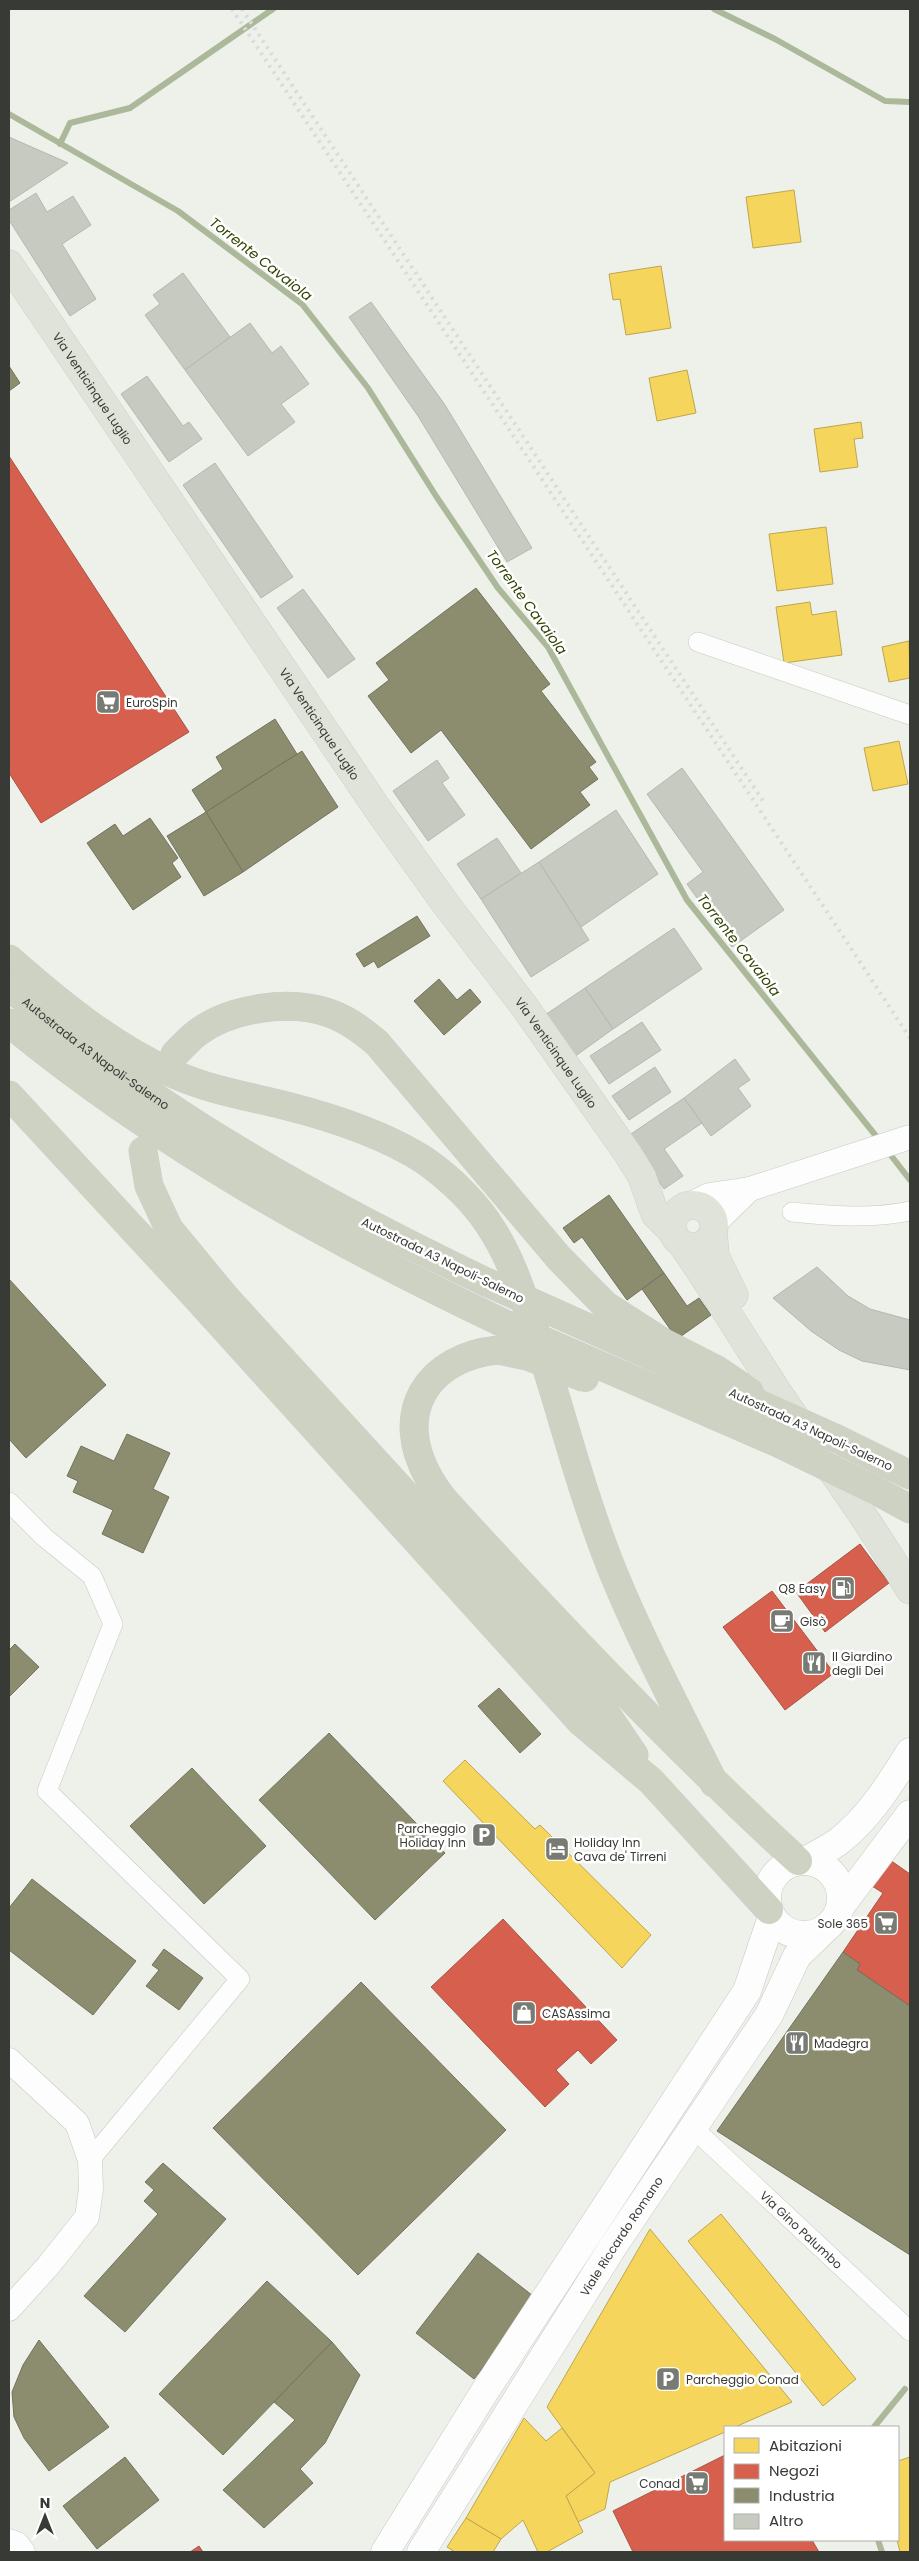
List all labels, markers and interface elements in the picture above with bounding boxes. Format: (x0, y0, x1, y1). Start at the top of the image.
water label: Torrente Cavaiola (205, 212, 317, 306)
street label: Via Venticinque Luglio (49, 329, 137, 448)
water label: Torrente Cavaiola (482, 545, 572, 659)
street label: Via Venticinque Luglio (276, 664, 364, 783)
supermarket icon: EuroSpin (95, 689, 121, 715)
place label: EuroSpin (126, 694, 178, 711)
water label: Torrente Cavaiola (692, 889, 786, 1001)
street label: Autostrada A3 Napoli-Salerno (19, 993, 173, 1113)
street label: Via Venticinque Luglio (512, 993, 602, 1111)
street label: Autostrada A3 Napoli-Salerno (359, 1213, 527, 1307)
street label: Autostrada A3 Napoli-Salerno (726, 1383, 896, 1475)
fuel station icon: Q8 Easy (830, 1575, 856, 1601)
place label: Q8 Easy (778, 1580, 826, 1597)
cafe icon: Gisò (769, 1608, 795, 1634)
place label: Gisò (800, 1613, 827, 1630)
place label: Il Giardino degli Dei (832, 1648, 893, 1679)
restaurant icon: Il Giardino degli Dei (801, 1650, 827, 1676)
place label: Parcheggio Holiday Inn (397, 1820, 466, 1851)
parking icon: Parcheggio Holiday Inn (471, 1822, 497, 1848)
place label: Holiday Inn Cava de' Tirreni (574, 1834, 667, 1865)
hotel icon: Holiday Inn Cava de' Tirreni (544, 1836, 570, 1862)
supermarket icon: Sole 365 (873, 1910, 899, 1936)
place label: Sole 365 (817, 1915, 868, 1932)
shop icon: CASAssima (511, 2000, 537, 2026)
place label: CASAssima (542, 2005, 610, 2022)
restaurant icon: Madegra (784, 2030, 810, 2056)
place label: Madegra (814, 2035, 869, 2052)
street label: Viale Riccardo Romano (576, 2172, 667, 2299)
street label: Via Gino Palumbo (757, 2187, 847, 2273)
parking icon: Parcheggio Conad (655, 2366, 681, 2392)
place label: Parcheggio Conad (686, 2371, 799, 2388)
legend (724, 2426, 899, 2541)
text: Abitazioni (769, 2435, 842, 2456)
text: Negozi (769, 2460, 819, 2481)
supermarket icon: Conad (684, 2470, 710, 2496)
place label: Conad (639, 2475, 680, 2492)
text: Industria (769, 2485, 835, 2506)
north arrow (20, 2491, 70, 2541)
text: N (40, 2493, 50, 2513)
text: Altro (769, 2510, 803, 2531)

